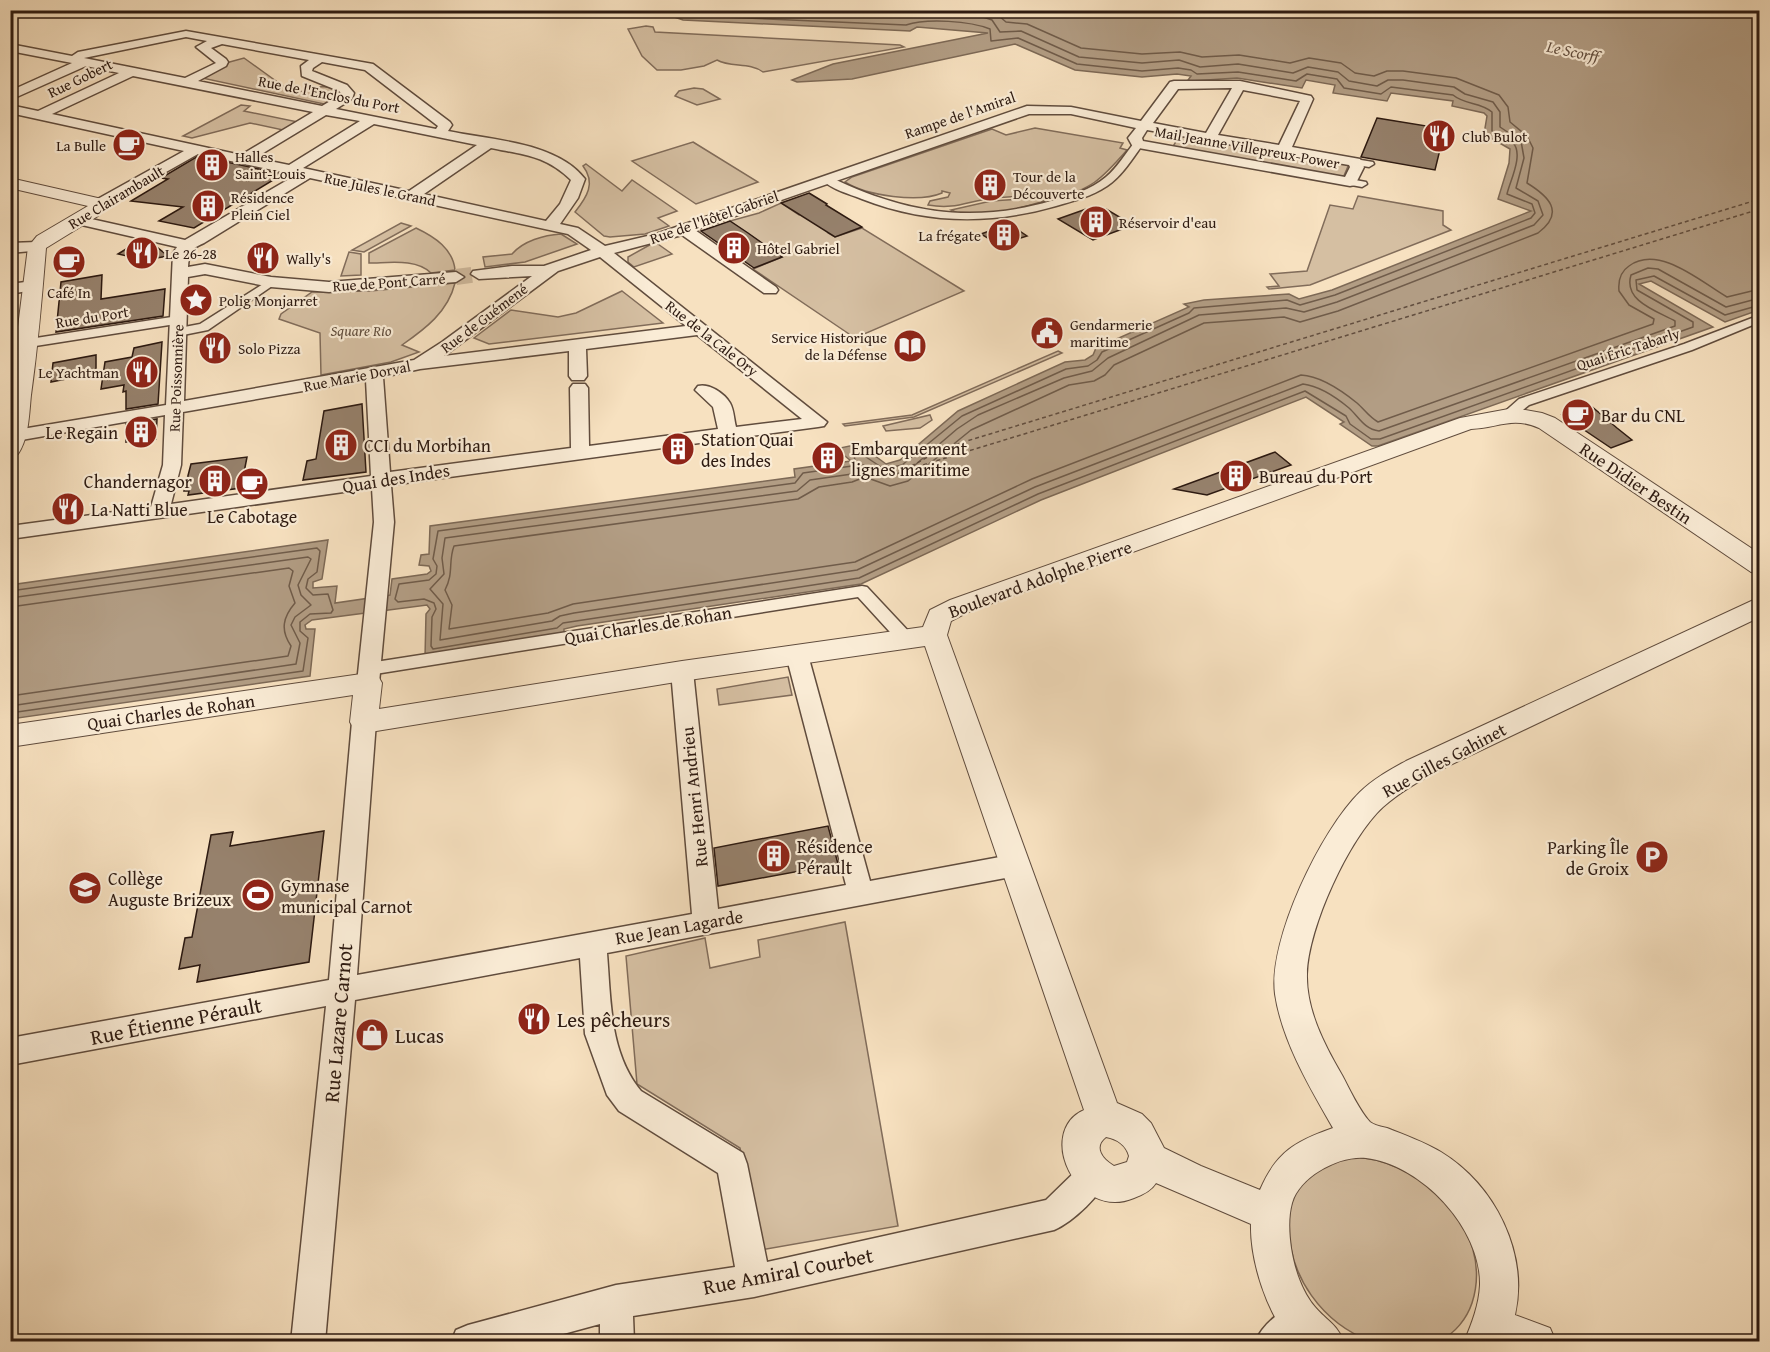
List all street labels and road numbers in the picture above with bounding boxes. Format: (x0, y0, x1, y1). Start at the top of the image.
street label: Rue Gobert (44, 53, 117, 103)
street label: Rue de l'Enclos du Port (256, 70, 402, 118)
street label: Rampe de l'Amiral (902, 86, 1018, 144)
street label: Mail Jeanne Villepreux-Power (1153, 120, 1341, 174)
street label: Rue Clairambault (64, 160, 169, 234)
street label: Rue Jules le Grand (322, 167, 438, 211)
street label: Rue de l'hôtel Gabriel (647, 185, 781, 249)
street label: Rue de Pont Carré (332, 268, 446, 296)
street label: Rue de Guémené (436, 278, 532, 358)
street label: Rue de la Cale Ory (661, 295, 763, 381)
street label: Rue du Port (54, 301, 131, 333)
street label: Quai Éric Tabarly (1574, 322, 1683, 376)
street label: Rue Poissonnière (164, 324, 188, 432)
street label: Rue Marie Dorval (302, 355, 412, 397)
street label: Rue Didier Bestin (1574, 435, 1698, 531)
street label: Quai des Indes (340, 456, 452, 500)
street label: Boulevard Adolphe Pierre (944, 533, 1136, 625)
street label: Quai Charles de Rohan (562, 598, 734, 652)
street label: Quai Charles de Rohan (85, 687, 257, 737)
street label: Rue Gilles Gahinet (1377, 716, 1511, 804)
street label: Rue Henri Andrieu (673, 725, 715, 868)
street label: Rue Jean Lagarde (613, 902, 745, 952)
street label: Rue Lazare Carnot (316, 941, 360, 1104)
street label: Rue Étienne Pérault (88, 989, 265, 1053)
street label: Rue Amiral Courbet (700, 1239, 876, 1303)

